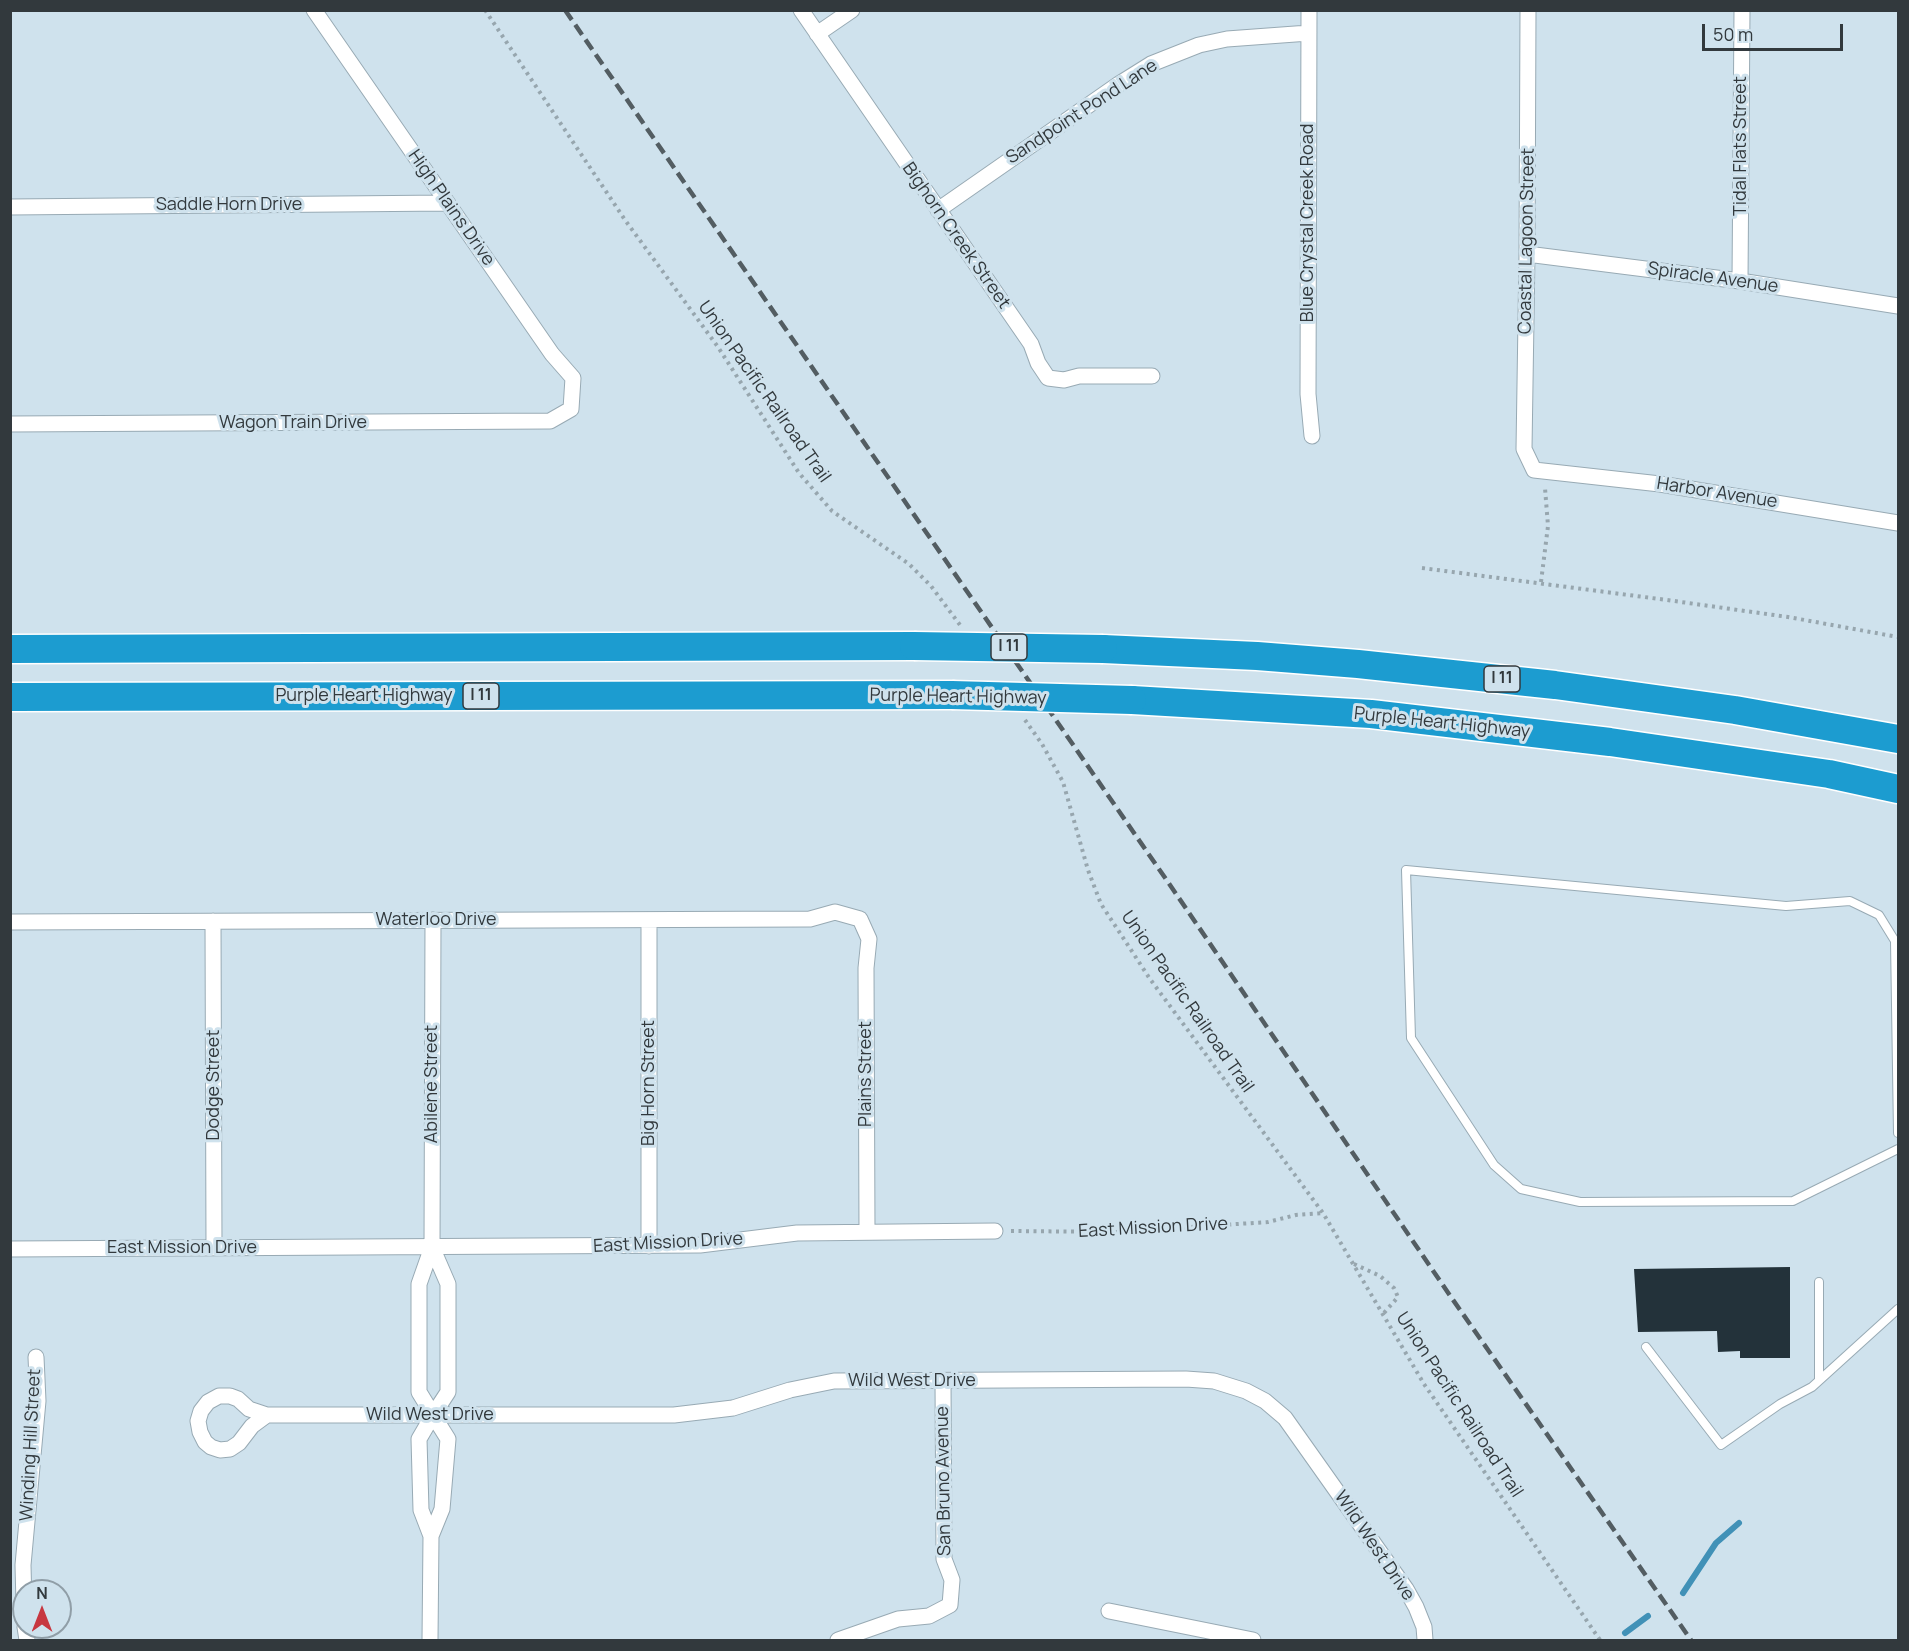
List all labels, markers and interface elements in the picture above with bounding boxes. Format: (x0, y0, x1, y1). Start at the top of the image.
scale bar (1705, 12, 1846, 50)
text: 50 m (1713, 22, 1753, 46)
street label: Sandpoint Pond Lane (1002, 55, 1162, 169)
street label: Tidal Flats Street (1730, 76, 1752, 216)
street label: Blue Crystal Creek Road (1297, 124, 1319, 322)
street label: High Plains Drive (403, 146, 499, 270)
street label: Coastal Lagoon Street (1515, 148, 1539, 334)
street label: Bighorn Creek Street (897, 159, 1015, 313)
street label: Saddle Horn Drive (156, 194, 302, 216)
street label: Spiracle Avenue (1646, 258, 1780, 298)
street label: Union Pacific Railroad Trail (693, 297, 835, 487)
street label: Wagon Train Drive (219, 412, 367, 434)
street label: Harbor Avenue (1655, 473, 1779, 513)
road number: I 11 (991, 634, 1027, 660)
road number: I 11 (1484, 666, 1520, 692)
road number: I 11 (463, 683, 499, 709)
street label: Purple Heart Highway (275, 685, 453, 707)
street label: Purple Heart Highway (869, 685, 1047, 709)
street label: Purple Heart Highway (1353, 703, 1531, 743)
street label: Union Pacific Railroad Trail (1116, 907, 1258, 1097)
street label: Waterloo Drive (375, 909, 497, 931)
street label: Big Horn Street (638, 1020, 660, 1146)
street label: Plains Street (855, 1021, 877, 1127)
street label: Abilene Street (421, 1025, 443, 1143)
street label: Dodge Street (203, 1029, 225, 1141)
street label: East Mission Drive (1078, 1213, 1228, 1243)
street label: East Mission Drive (593, 1228, 743, 1258)
street label: East Mission Drive (107, 1237, 257, 1259)
street label: Union Pacific Railroad Trail (1391, 1308, 1527, 1502)
street label: Winding Hill Street (16, 1368, 46, 1522)
street label: Wild West Drive (848, 1370, 976, 1392)
street label: Wild West Drive (366, 1404, 494, 1426)
street label: San Bruno Avenue (932, 1406, 956, 1556)
street label: Wild West Drive (1329, 1487, 1419, 1605)
north arrow (12, 1579, 72, 1639)
text: N (36, 1582, 48, 1604)

